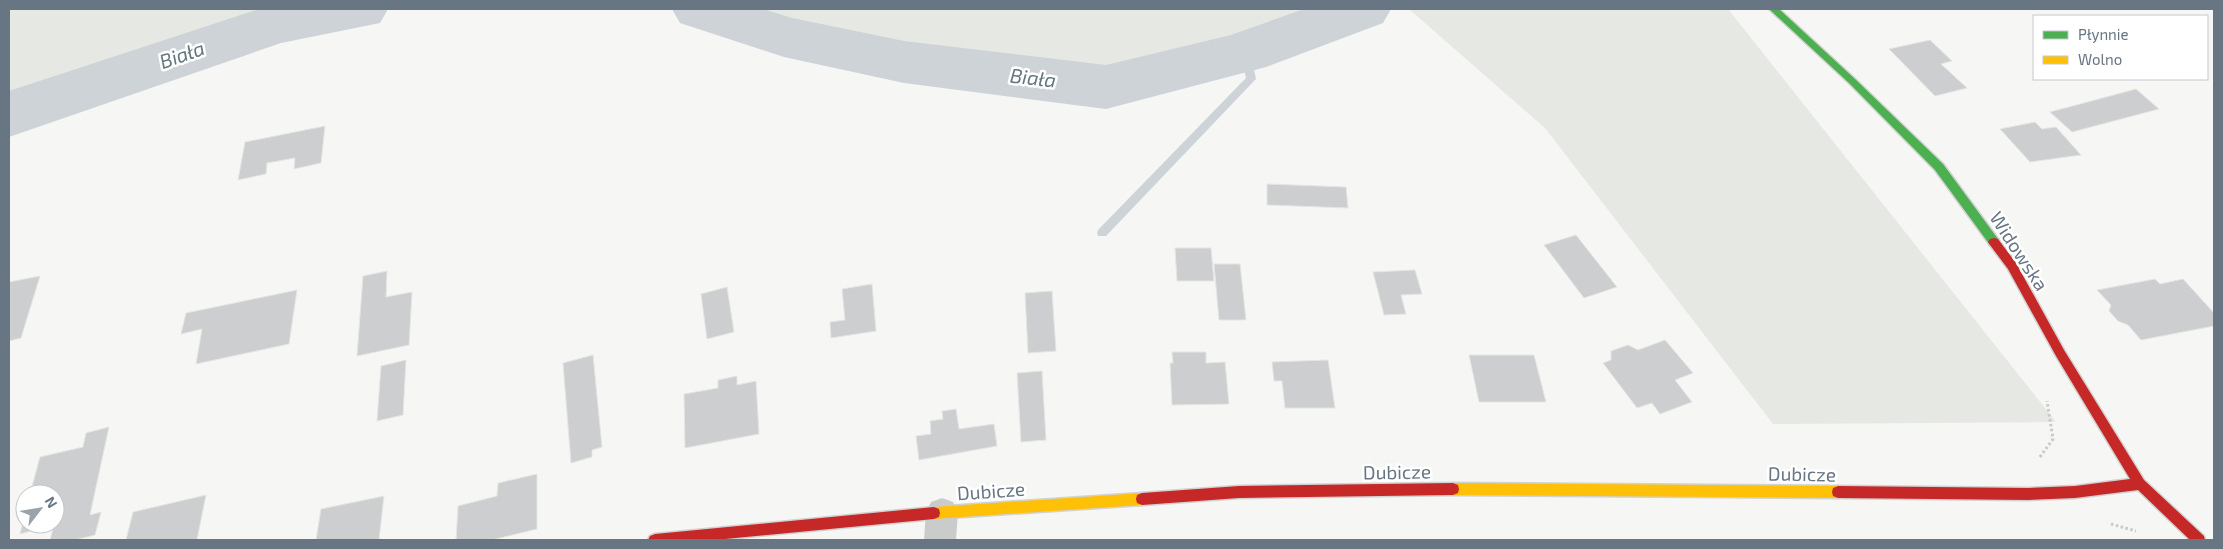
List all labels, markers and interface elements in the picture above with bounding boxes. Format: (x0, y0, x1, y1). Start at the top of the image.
legend (2033, 15, 2208, 80)
text: Płynnie (2078, 25, 2129, 43)
water label: Biała (156, 35, 207, 73)
text: Wolno (2078, 50, 2122, 68)
water label: Biała (1009, 62, 1058, 92)
street label: Widowska (1985, 207, 2054, 295)
street label: Dubicze (1363, 459, 1431, 484)
street label: Dubicze (1768, 461, 1836, 486)
street label: Dubicze (956, 477, 1026, 504)
north arrow (15, 484, 65, 534)
text: N (42, 493, 61, 511)

